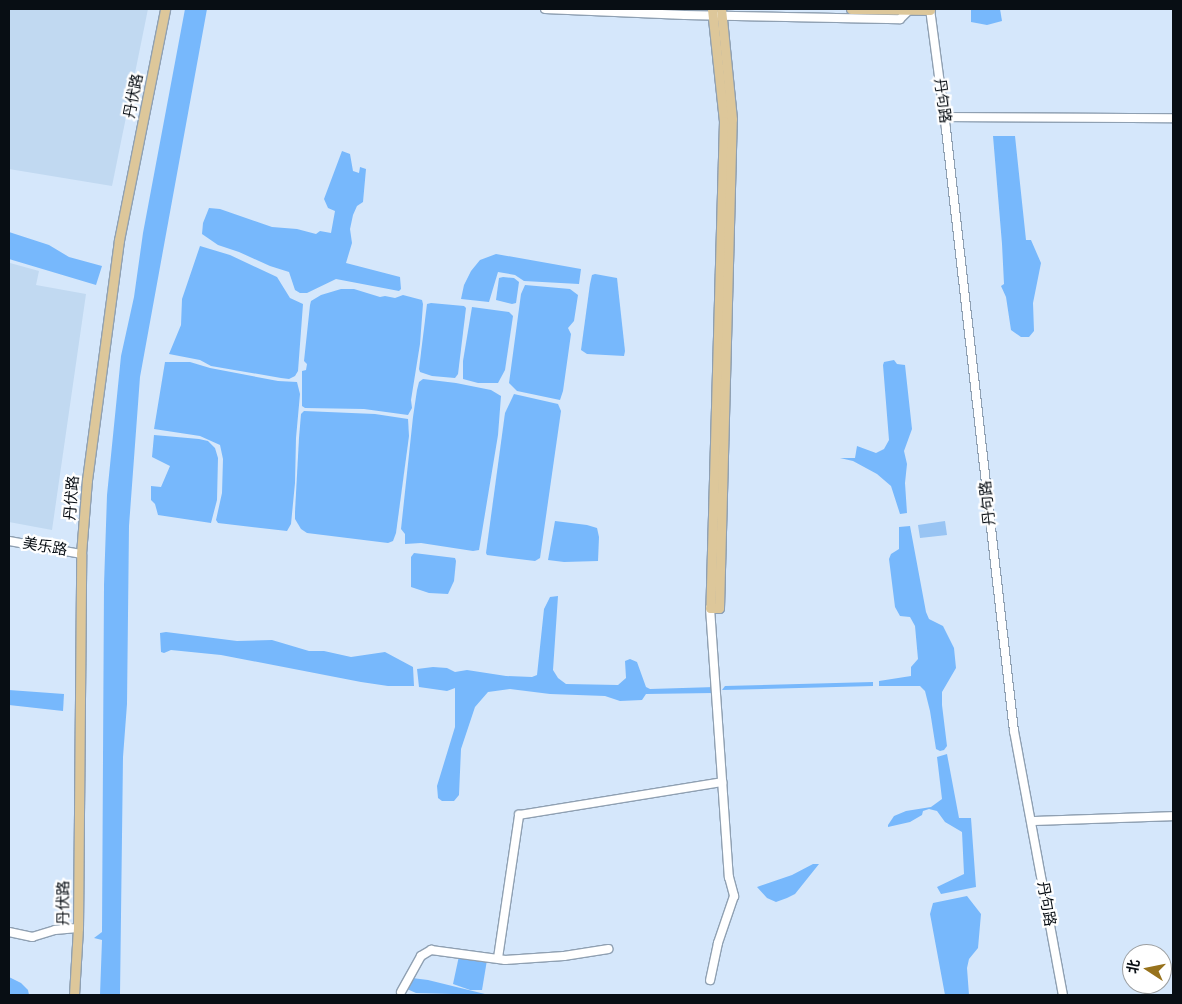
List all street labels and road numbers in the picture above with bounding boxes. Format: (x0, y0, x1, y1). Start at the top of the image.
street label: 丹伏路 (121, 72, 147, 120)
street label: 丹句路 (930, 77, 954, 125)
street label: 丹伏路 (61, 475, 83, 521)
street label: 丹句路 (977, 480, 999, 526)
street label: 美乐路 (21, 534, 69, 560)
street label: 丹句路 (1033, 880, 1059, 928)
street label: 丹伏路 (55, 881, 73, 925)

